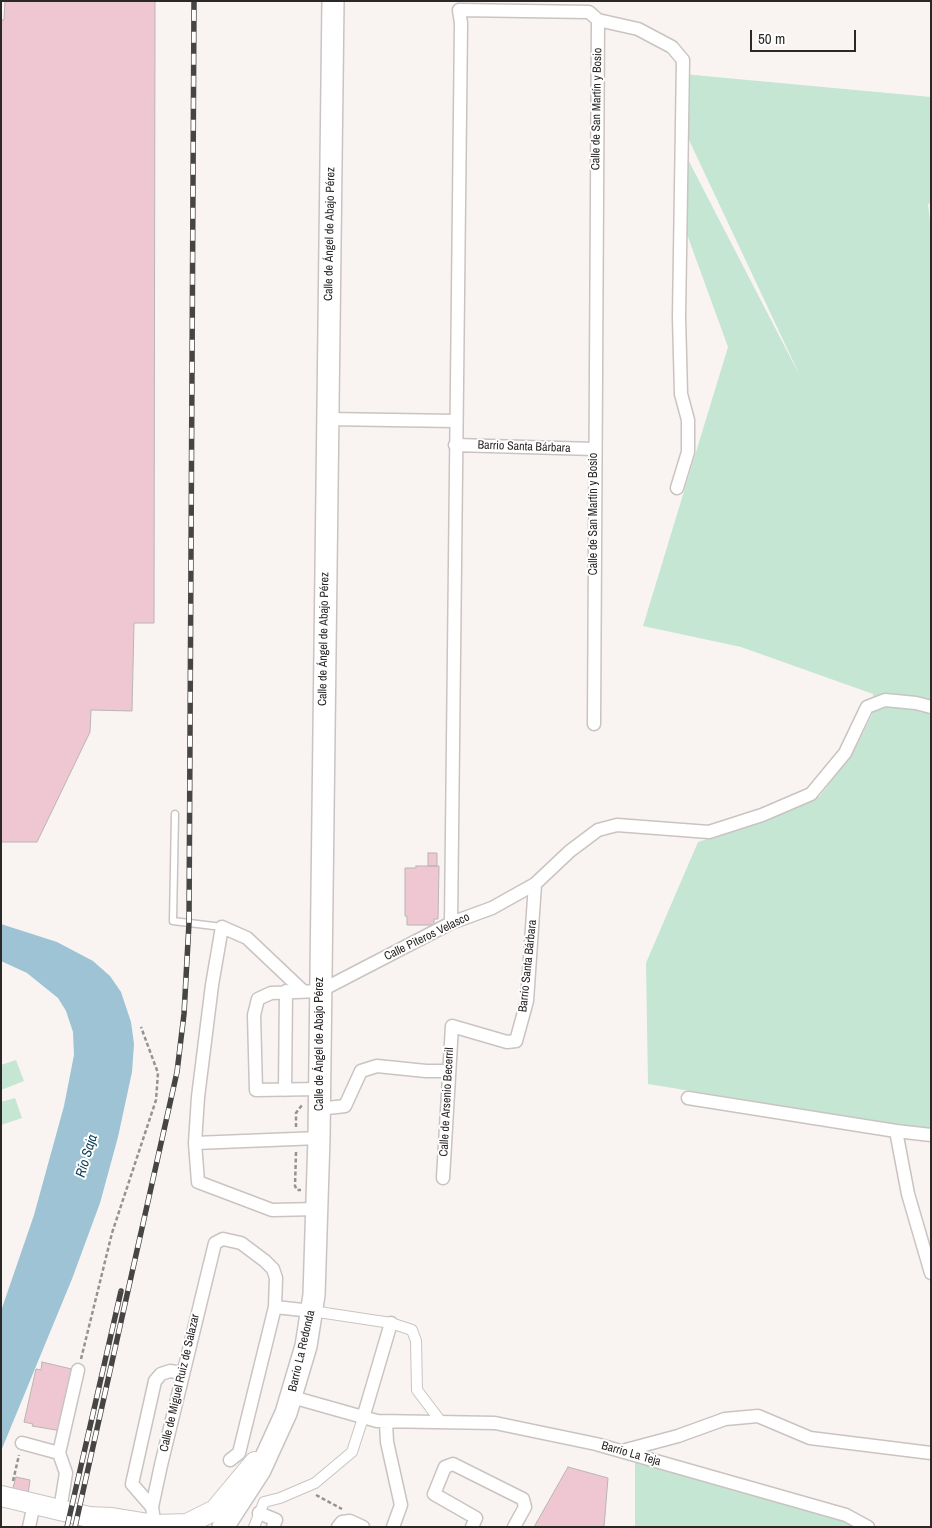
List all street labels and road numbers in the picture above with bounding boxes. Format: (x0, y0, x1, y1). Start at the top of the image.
street label: Calle de San Martín y Bosio (589, 48, 605, 170)
street label: Calle de Ángel de Abajo Pérez (322, 167, 338, 301)
street label: Barrio Santa Bárbara (477, 438, 571, 456)
street label: Calle de San Martín y Bosio (587, 453, 601, 575)
street label: Calle de Ángel de Abajo Pérez (316, 572, 332, 706)
street label: Calle Piteros Velasco (382, 910, 472, 964)
street label: Barrio Santa Bárbara (516, 919, 540, 1013)
street label: Calle de Ángel de Abajo Pérez (313, 977, 327, 1111)
street label: Calle de Arsenio Becerril (437, 1047, 457, 1157)
street label: Barrio La Redonda (286, 1309, 318, 1393)
street label: Calle de Miguel Ruiz de Salazar (157, 1313, 203, 1453)
street label: Barrio La Teja (600, 1439, 662, 1469)

